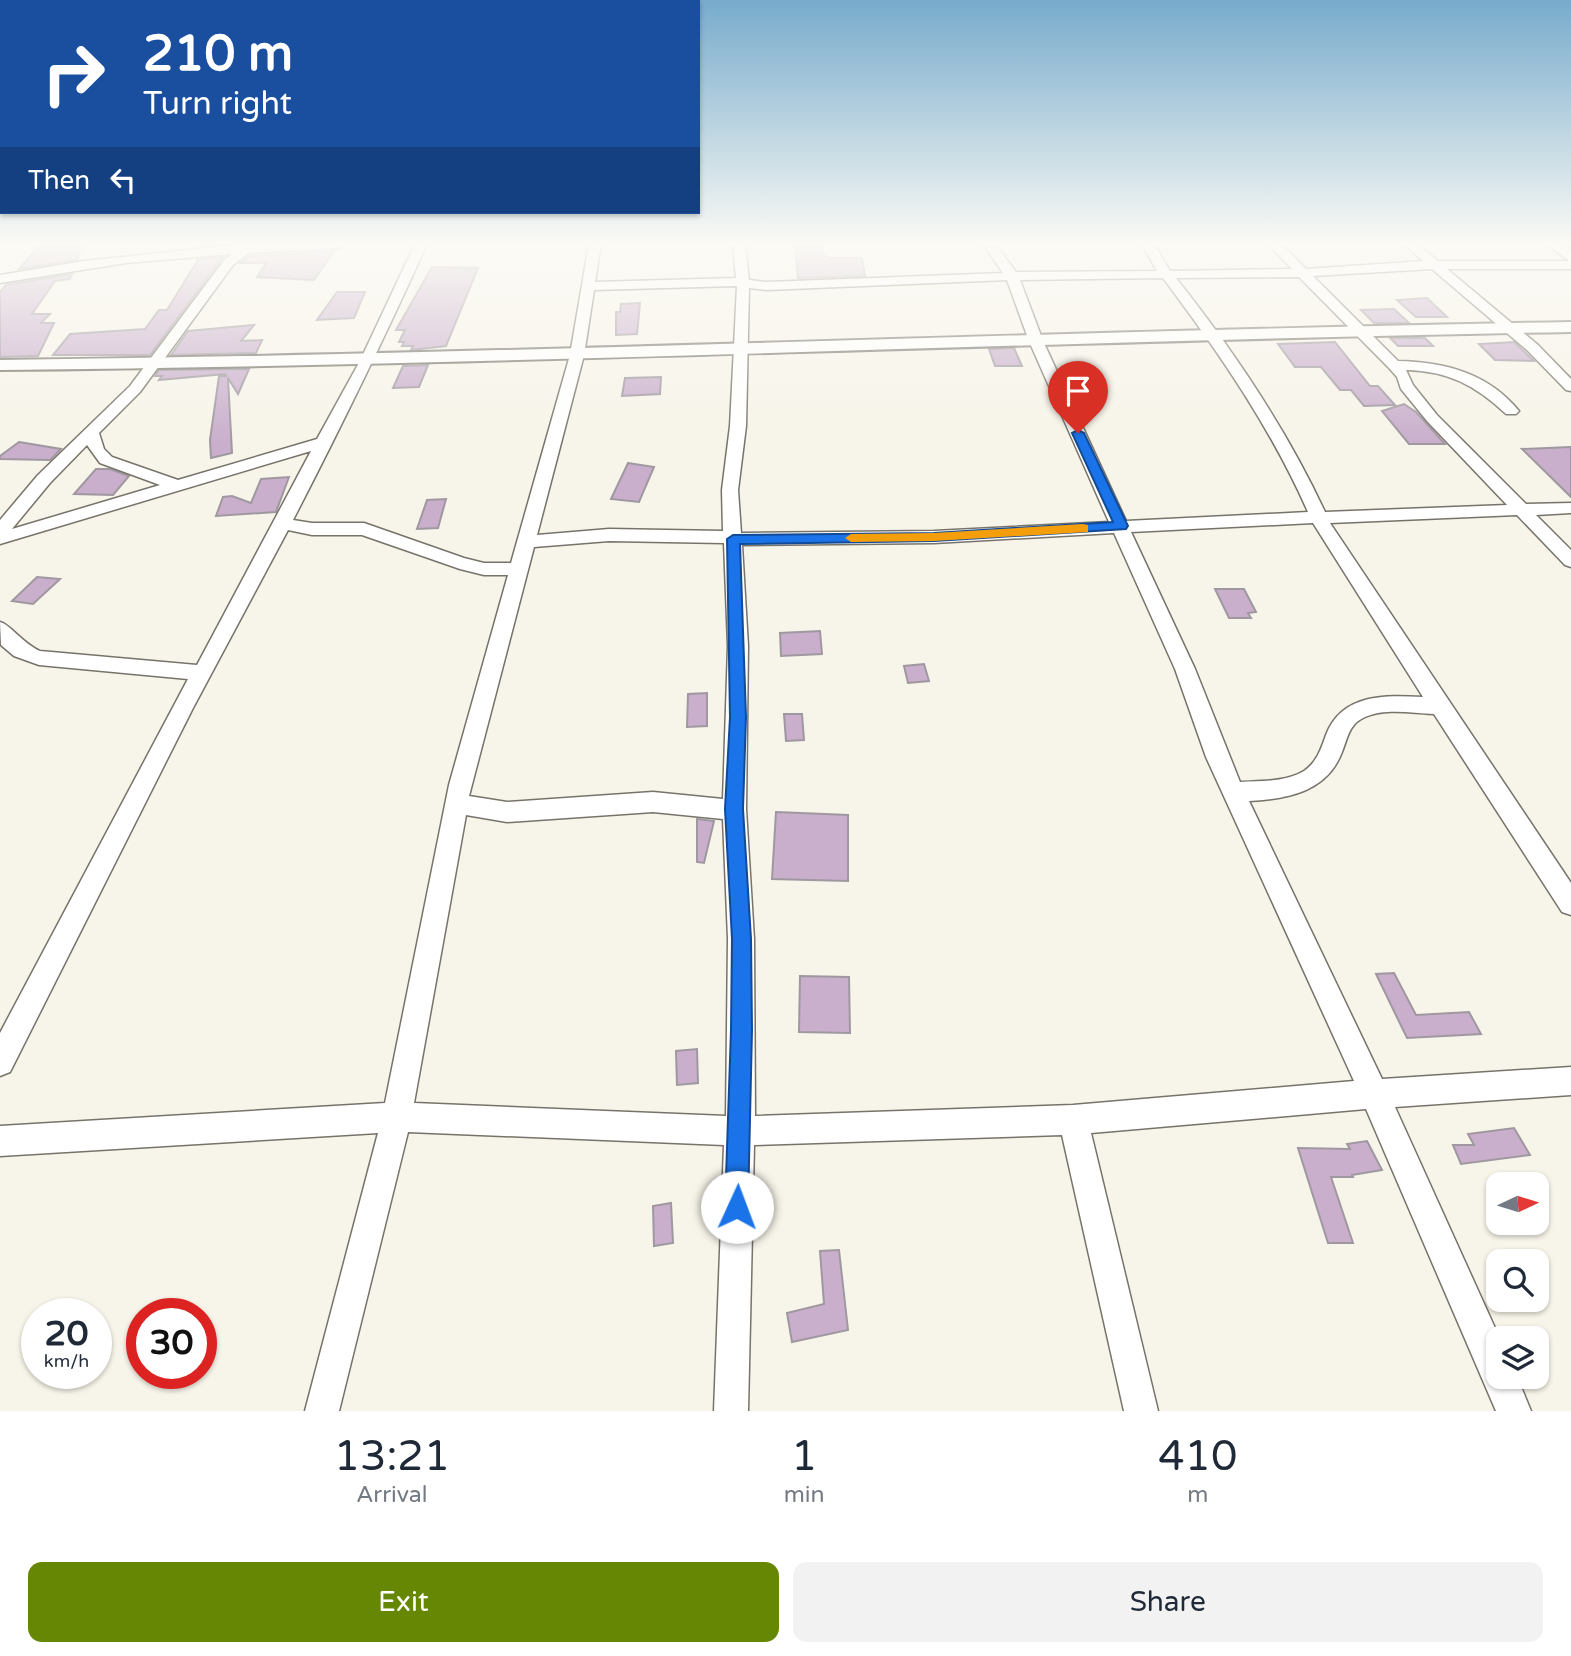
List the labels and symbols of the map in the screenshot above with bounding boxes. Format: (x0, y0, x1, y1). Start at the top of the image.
pin (1048, 361, 1108, 433)
position arrow (700, 1170, 774, 1244)
north arrow (1486, 1172, 1549, 1236)
speed limit sign: 30 (126, 1298, 217, 1389)

